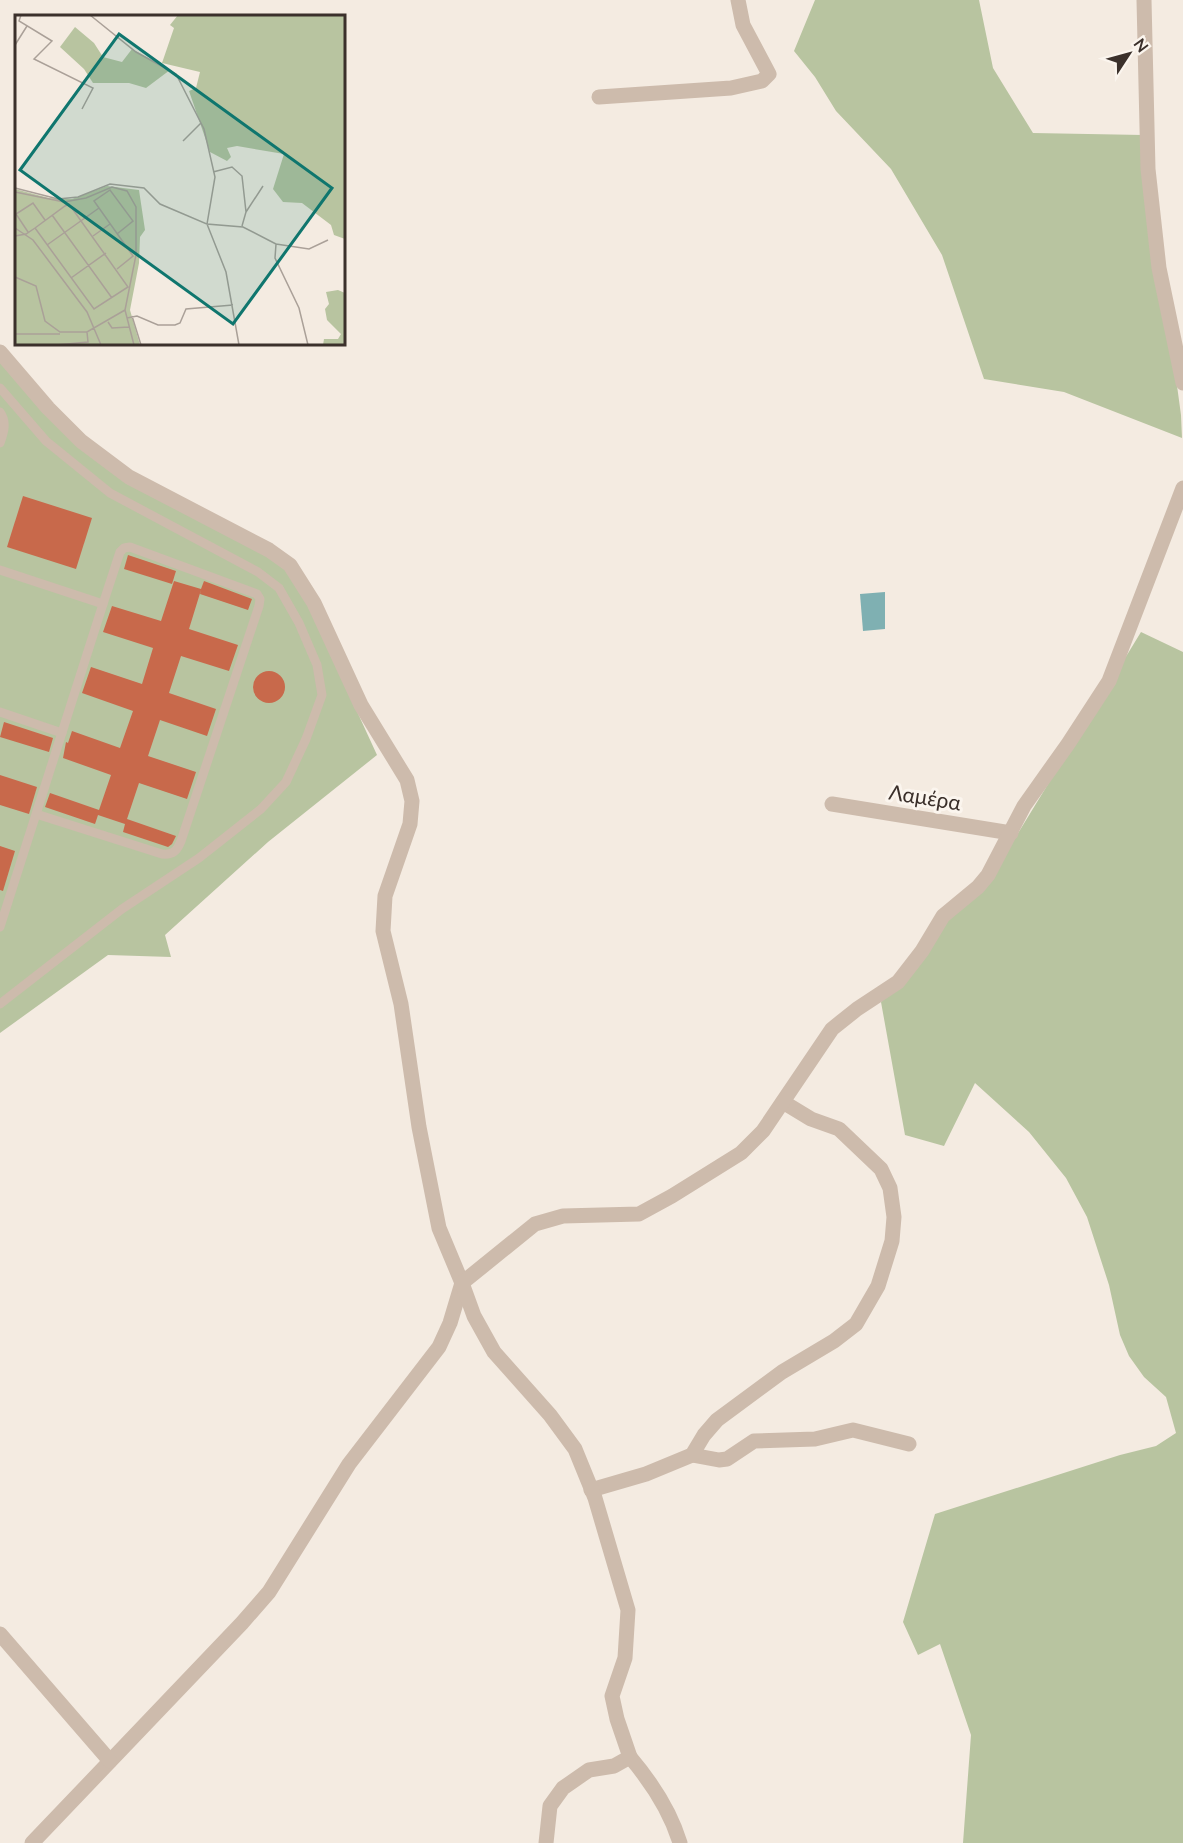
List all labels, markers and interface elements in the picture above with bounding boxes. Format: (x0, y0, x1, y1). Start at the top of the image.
inset map (15, 15, 345, 345)
north arrow (1099, 24, 1159, 84)
text: N (1130, 34, 1153, 55)
street label: Λαμέρα (887, 778, 964, 815)

